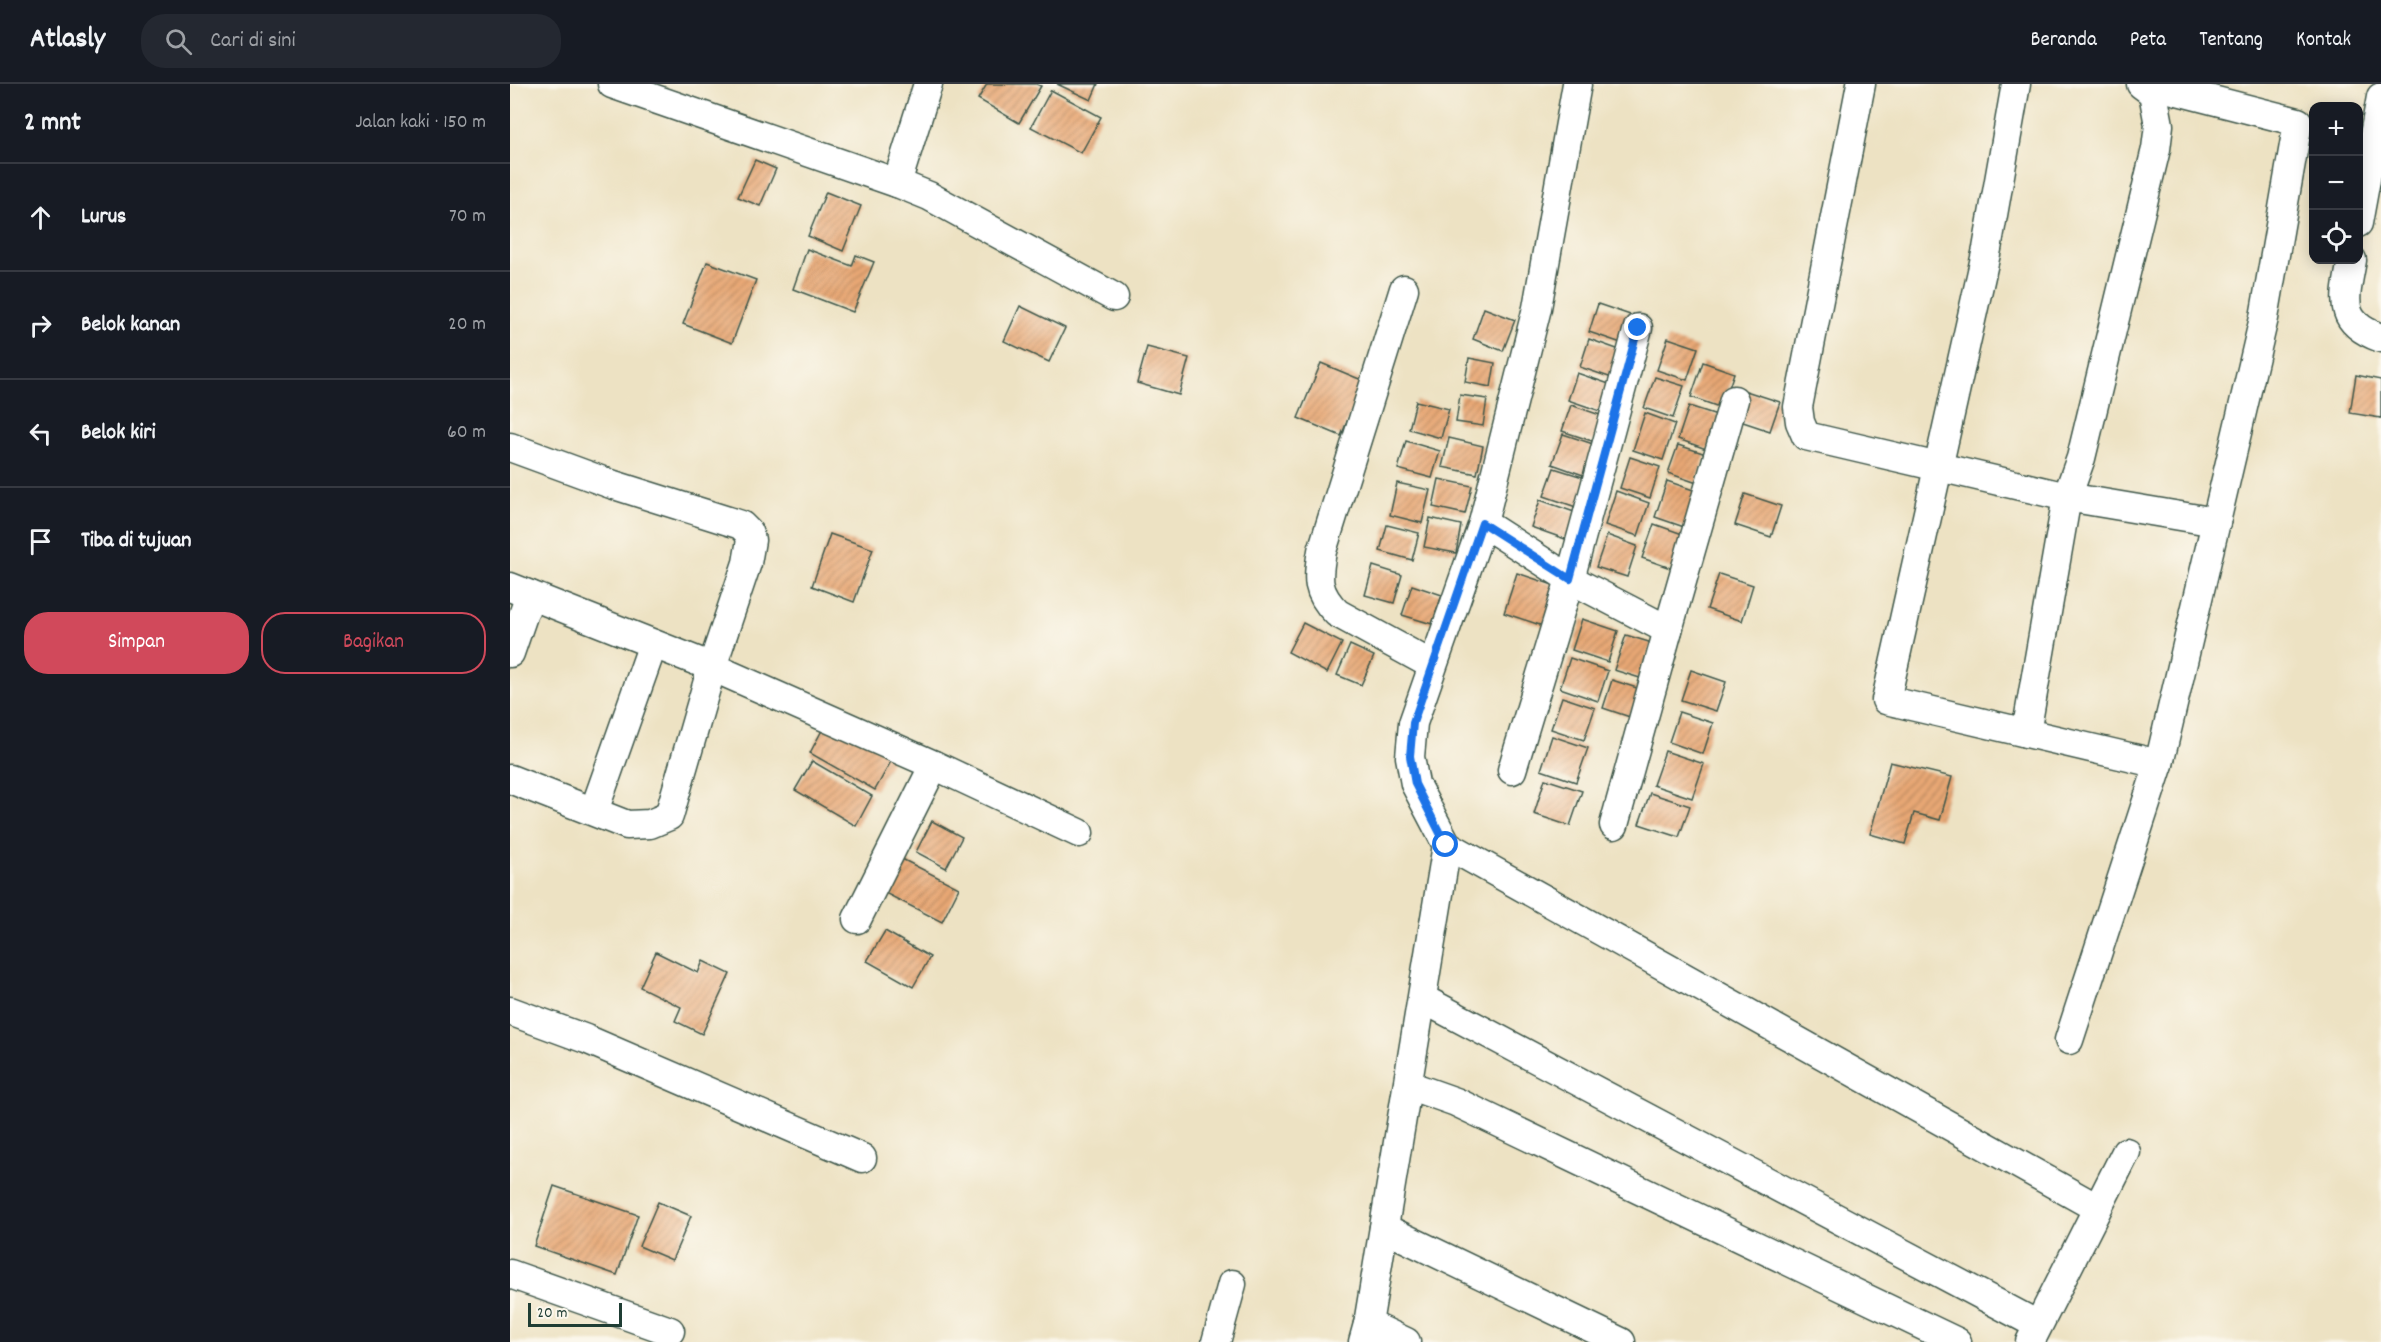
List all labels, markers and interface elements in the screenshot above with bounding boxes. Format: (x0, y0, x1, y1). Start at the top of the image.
search box (141, 14, 561, 68)
text: Atlasly (30, 21, 105, 61)
icon: search (162, 25, 195, 58)
text: Cari di sini (210, 26, 296, 57)
text: Beranda (2031, 26, 2097, 56)
text: Peta (2130, 26, 2166, 56)
text: Tentang (2199, 26, 2263, 56)
text: Kontak (2296, 26, 2351, 56)
map controls (2309, 102, 2363, 264)
button: + (2309, 102, 2363, 156)
text: 2 mnt (24, 105, 81, 142)
text: Jalan kaki · 150 m (355, 109, 486, 137)
button: − (2309, 156, 2363, 210)
icon: ahead (24, 201, 57, 234)
text: Lurus (81, 202, 126, 233)
text: 70 m (449, 203, 486, 231)
button: locate (2309, 210, 2363, 264)
icon: right (24, 309, 57, 342)
text: Belok kanan (81, 310, 180, 341)
text: 20 m (448, 311, 486, 339)
route end (1624, 314, 1650, 340)
icon: left (24, 417, 57, 450)
text: Belok kiri (81, 418, 155, 449)
text: 60 m (447, 419, 486, 447)
icon: arrive (24, 525, 57, 558)
text: Tiba di tujuan (81, 526, 191, 557)
button: Simpan (24, 612, 249, 674)
button: Bagikan (261, 612, 486, 674)
route start (1432, 831, 1458, 857)
scale bar (528, 1300, 622, 1328)
text: 20 m (537, 1302, 567, 1325)

